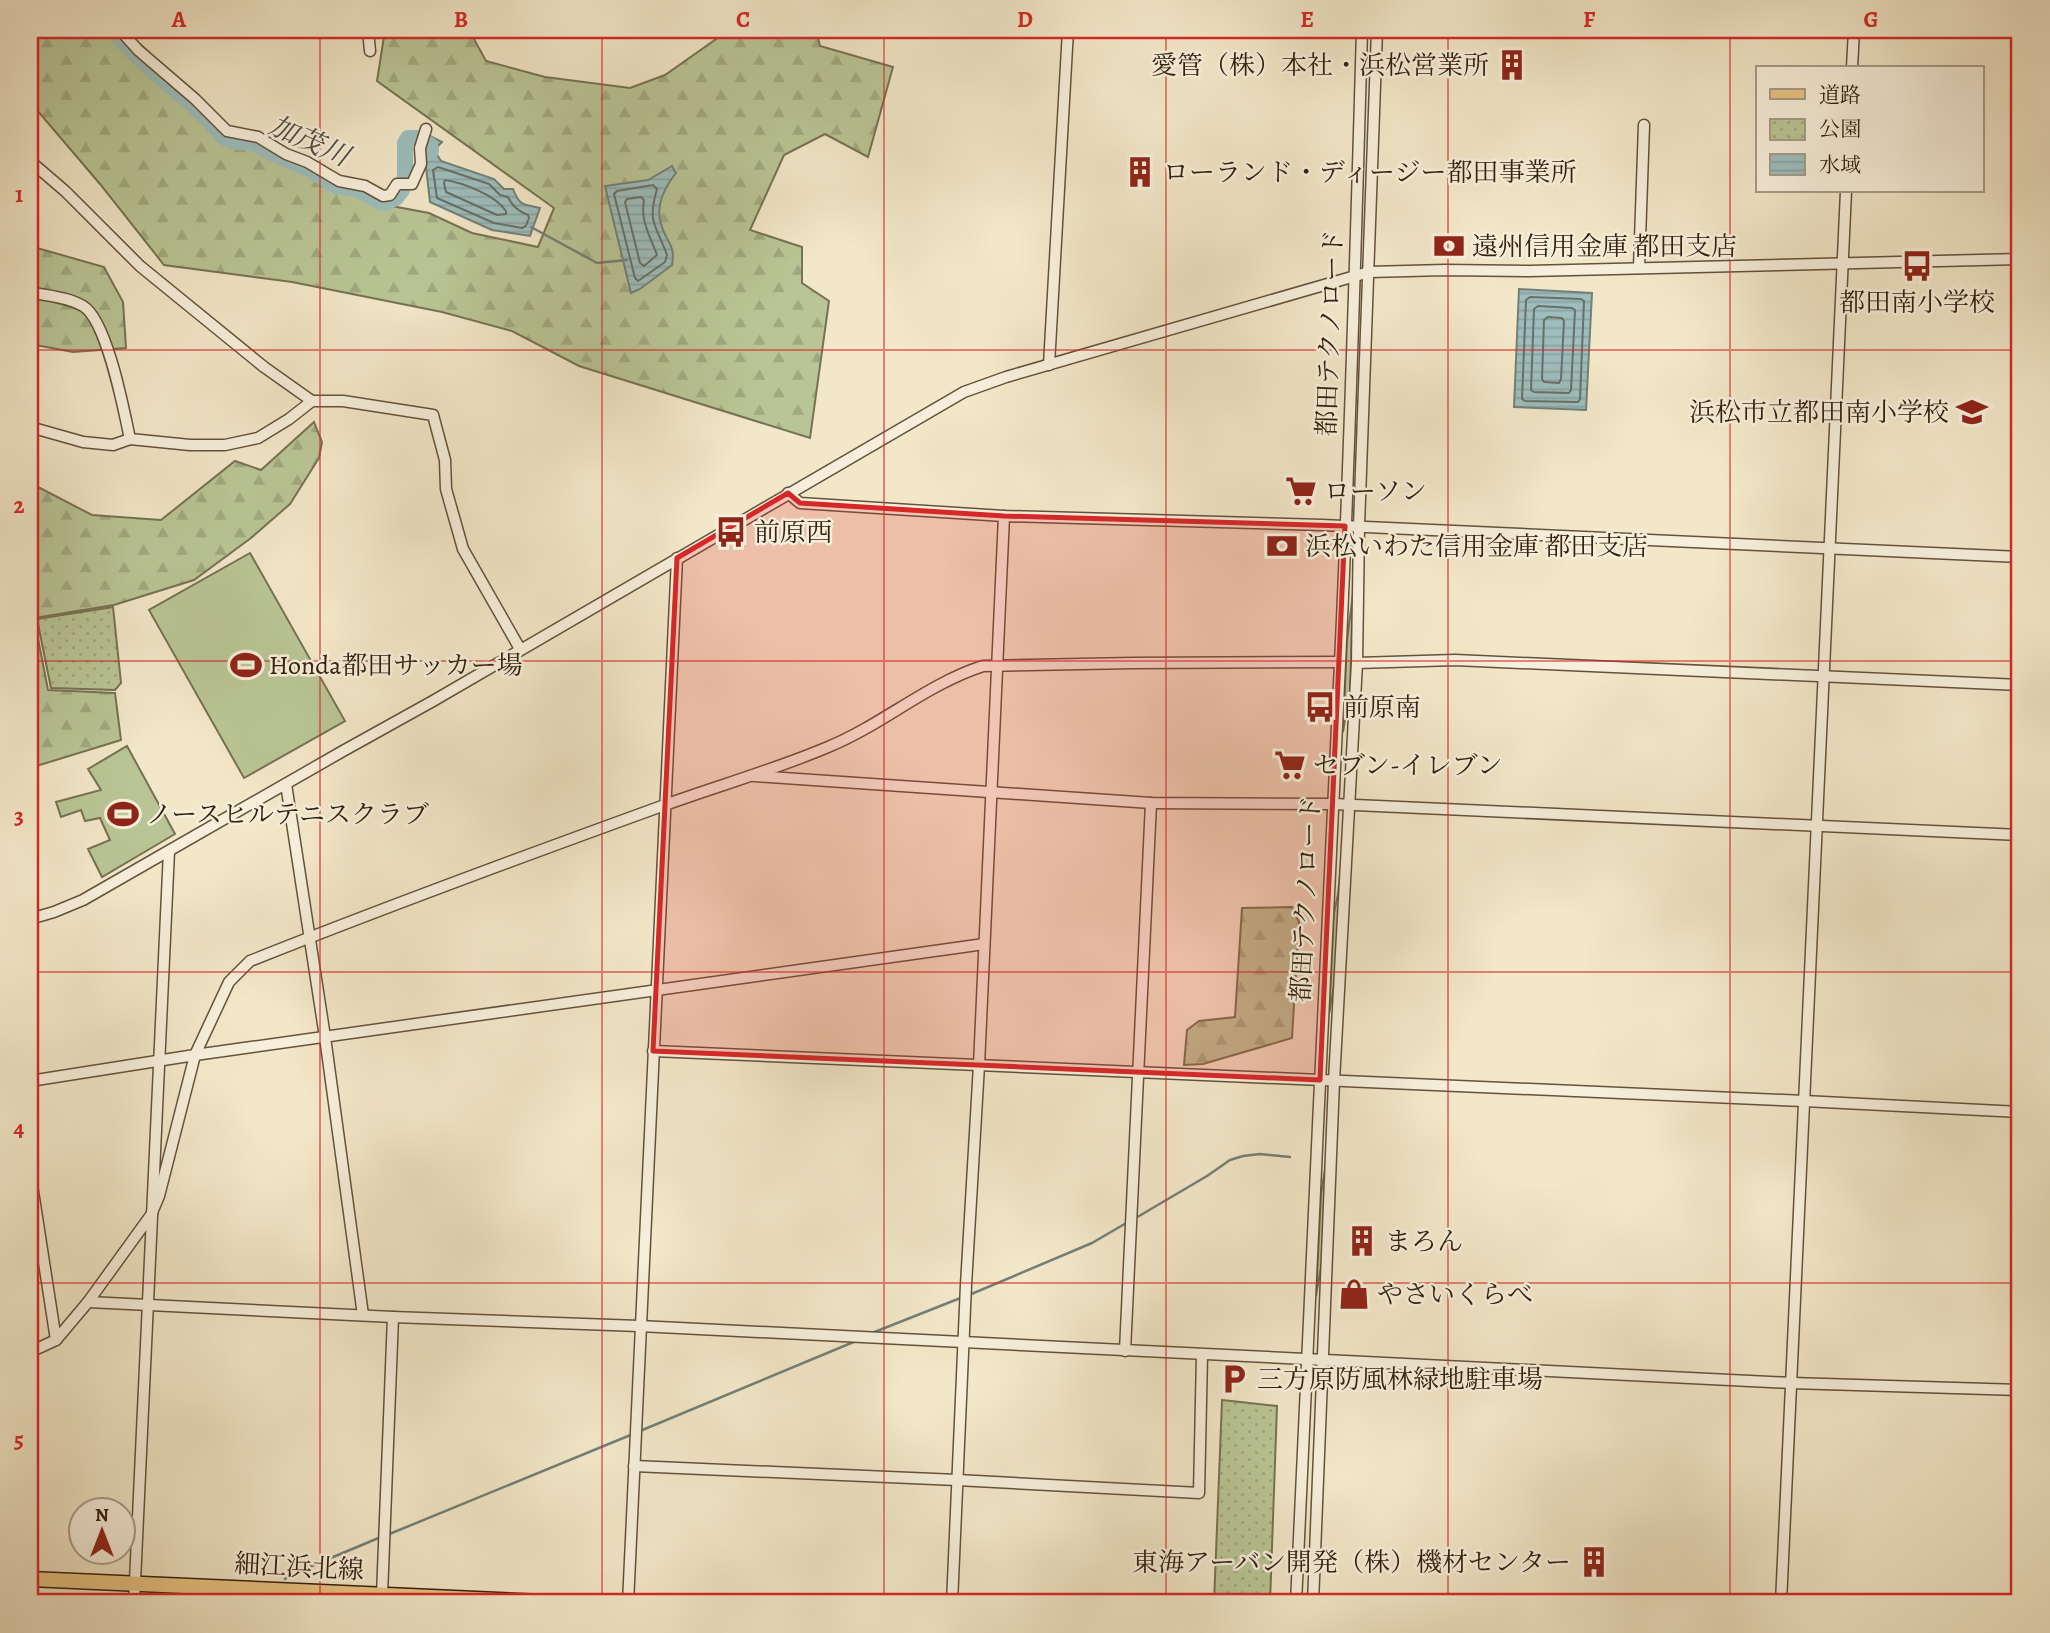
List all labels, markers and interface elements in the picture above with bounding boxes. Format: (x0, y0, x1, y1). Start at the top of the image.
text: A (171, 4, 187, 35)
text: B (454, 4, 468, 35)
text: C (736, 4, 750, 35)
text: D (1017, 4, 1033, 35)
text: E (1300, 4, 1314, 35)
text: F (1583, 4, 1596, 35)
text: G (1863, 4, 1879, 35)
place label: 愛管（株）本社・浜松営業所 (1151, 48, 1489, 83)
building icon: 愛管（株）本社・浜松営業所 (1495, 48, 1529, 82)
legend (1756, 66, 1983, 192)
text: 道路 (1819, 81, 1861, 109)
water label: 加茂川 (263, 107, 358, 177)
text: 公園 (1819, 115, 1861, 143)
text: 水域 (1819, 151, 1861, 179)
building icon: ローランド・ディージー都田事業所 (1123, 155, 1157, 189)
place label: ローランド・ディージー都田事業所 (1163, 155, 1576, 190)
text: 1 (15, 179, 23, 210)
street label: 都田テクノロード (1309, 229, 1351, 437)
bank icon: 遠州信用金庫 都田支店 (1432, 229, 1466, 263)
place label: 遠州信用金庫 都田支店 (1472, 229, 1737, 264)
bus stop icon: 都田南小学校 (1900, 249, 1934, 283)
place label: 都田南小学校 (1839, 285, 1995, 320)
place label: 浜松市立都田南小学校 (1689, 395, 1949, 430)
school or university icon: 浜松市立都田南小学校 (1955, 395, 1989, 429)
supermarket icon: ローソン (1284, 474, 1318, 508)
place label: ローソン (1324, 474, 1427, 509)
text: 2 (13, 490, 25, 521)
bus stop icon: 前原西 (714, 515, 748, 549)
place label: 前原西 (754, 515, 832, 550)
bank icon: 浜松いわた信用金庫 都田支店 (1265, 529, 1299, 563)
place label: 浜松いわた信用金庫 都田支店 (1305, 529, 1648, 564)
sports icon: Honda都田サッカー場 (229, 648, 263, 682)
place label: Honda都田サッカー場 (269, 648, 523, 683)
bus stop icon: 前原南 (1303, 690, 1337, 724)
place label: 前原南 (1343, 690, 1421, 725)
supermarket icon: セブン-イレブン (1273, 748, 1307, 782)
place label: セブン-イレブン (1313, 748, 1503, 783)
street label: 都田テクノロード (1283, 795, 1329, 1003)
sports icon: ノースヒルテニスクラブ (106, 797, 140, 831)
place label: ノースヒルテニスクラブ (146, 797, 429, 832)
text: 3 (14, 801, 24, 832)
text: 4 (14, 1113, 25, 1144)
building icon: まろん (1345, 1224, 1379, 1258)
place label: まろん (1385, 1224, 1463, 1259)
shop icon: やさいくらべ (1337, 1277, 1371, 1311)
place label: やさいくらべ (1377, 1277, 1533, 1312)
parking icon: 三方原防風林緑地駐車場 (1217, 1362, 1251, 1396)
place label: 三方原防風林緑地駐車場 (1257, 1362, 1543, 1397)
text: 5 (14, 1424, 24, 1455)
north arrow (66, 1496, 136, 1566)
text: N (95, 1502, 109, 1528)
place label: 東海アーバン開発（株）機材センター (1132, 1545, 1571, 1580)
building icon: 東海アーバン開発（株）機材センター (1577, 1545, 1611, 1579)
street label: 細江浜北線 (233, 1546, 365, 1588)

